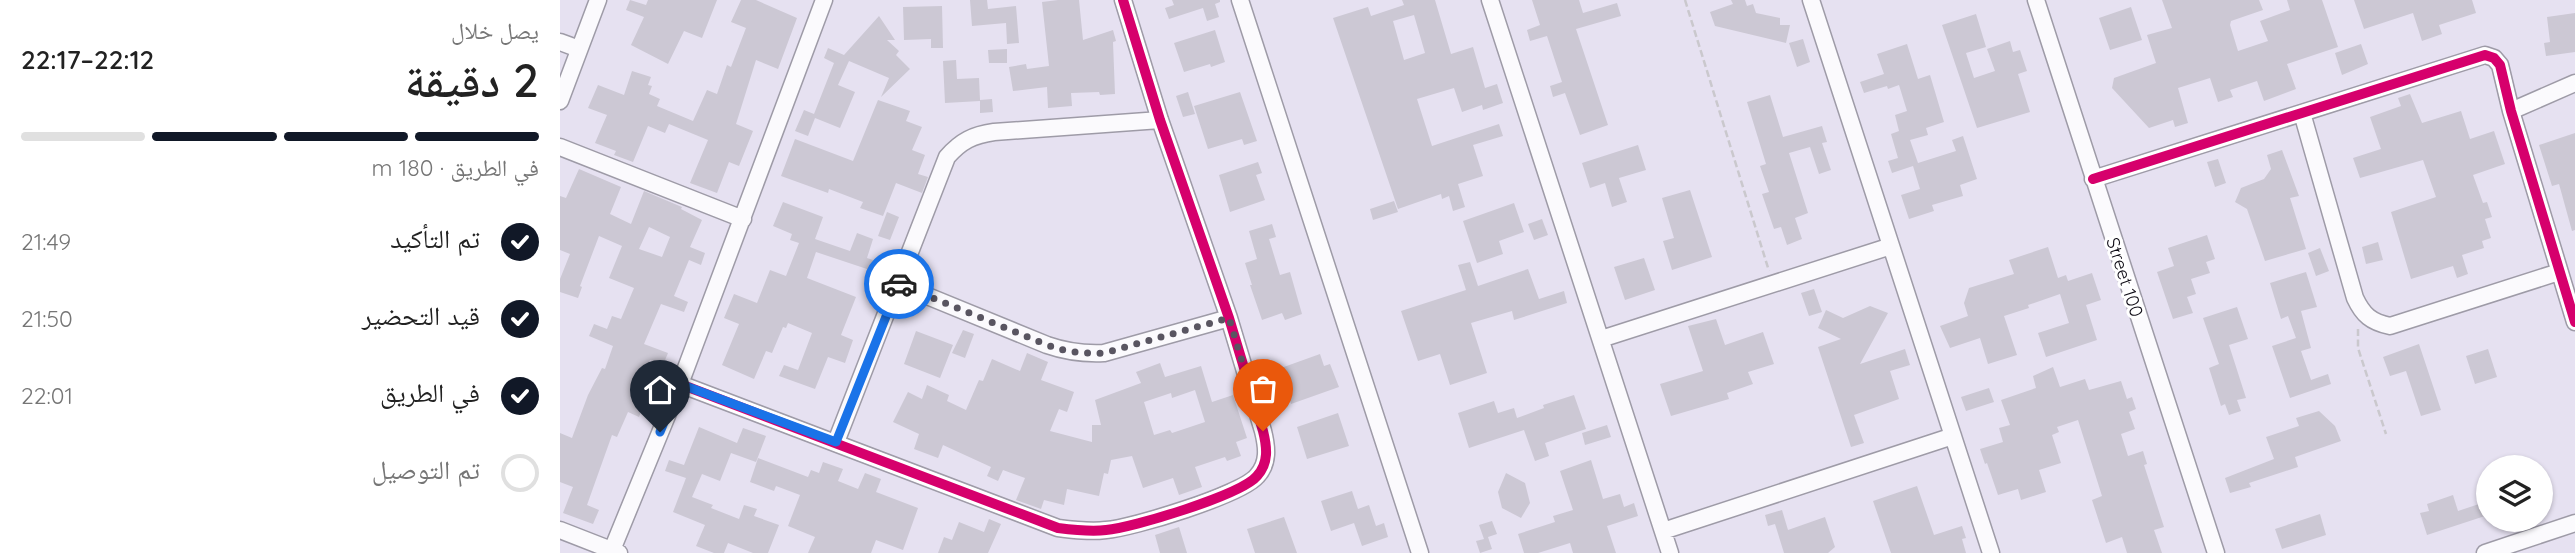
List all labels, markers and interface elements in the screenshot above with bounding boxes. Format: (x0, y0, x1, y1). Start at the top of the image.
text: يصل خلال (451, 16, 539, 45)
text: 22:12–22:17 (21, 43, 154, 76)
text: 2 دقيقة (405, 51, 539, 109)
text: في الطريق · 180 m (372, 153, 539, 182)
text: تم التأكيد (390, 222, 480, 255)
icon: check (501, 223, 539, 261)
text: 21:49 (21, 227, 71, 256)
street label: Street 100 (2101, 234, 2149, 320)
courier (864, 249, 934, 319)
icon: car (880, 265, 918, 303)
text: قيد التحضير (362, 299, 480, 332)
icon: check (501, 300, 539, 338)
text: 21:50 (21, 304, 73, 333)
pin (1233, 359, 1293, 431)
pin (630, 360, 690, 432)
icon: bag (1244, 370, 1282, 408)
icon: home (641, 371, 679, 409)
text: في الطريق (380, 376, 480, 409)
icon: check (501, 377, 539, 415)
text: 22:01 (21, 381, 73, 410)
text: تم التوصيل (372, 453, 480, 486)
map controls (2476, 455, 2553, 532)
button: layers (2476, 455, 2553, 532)

